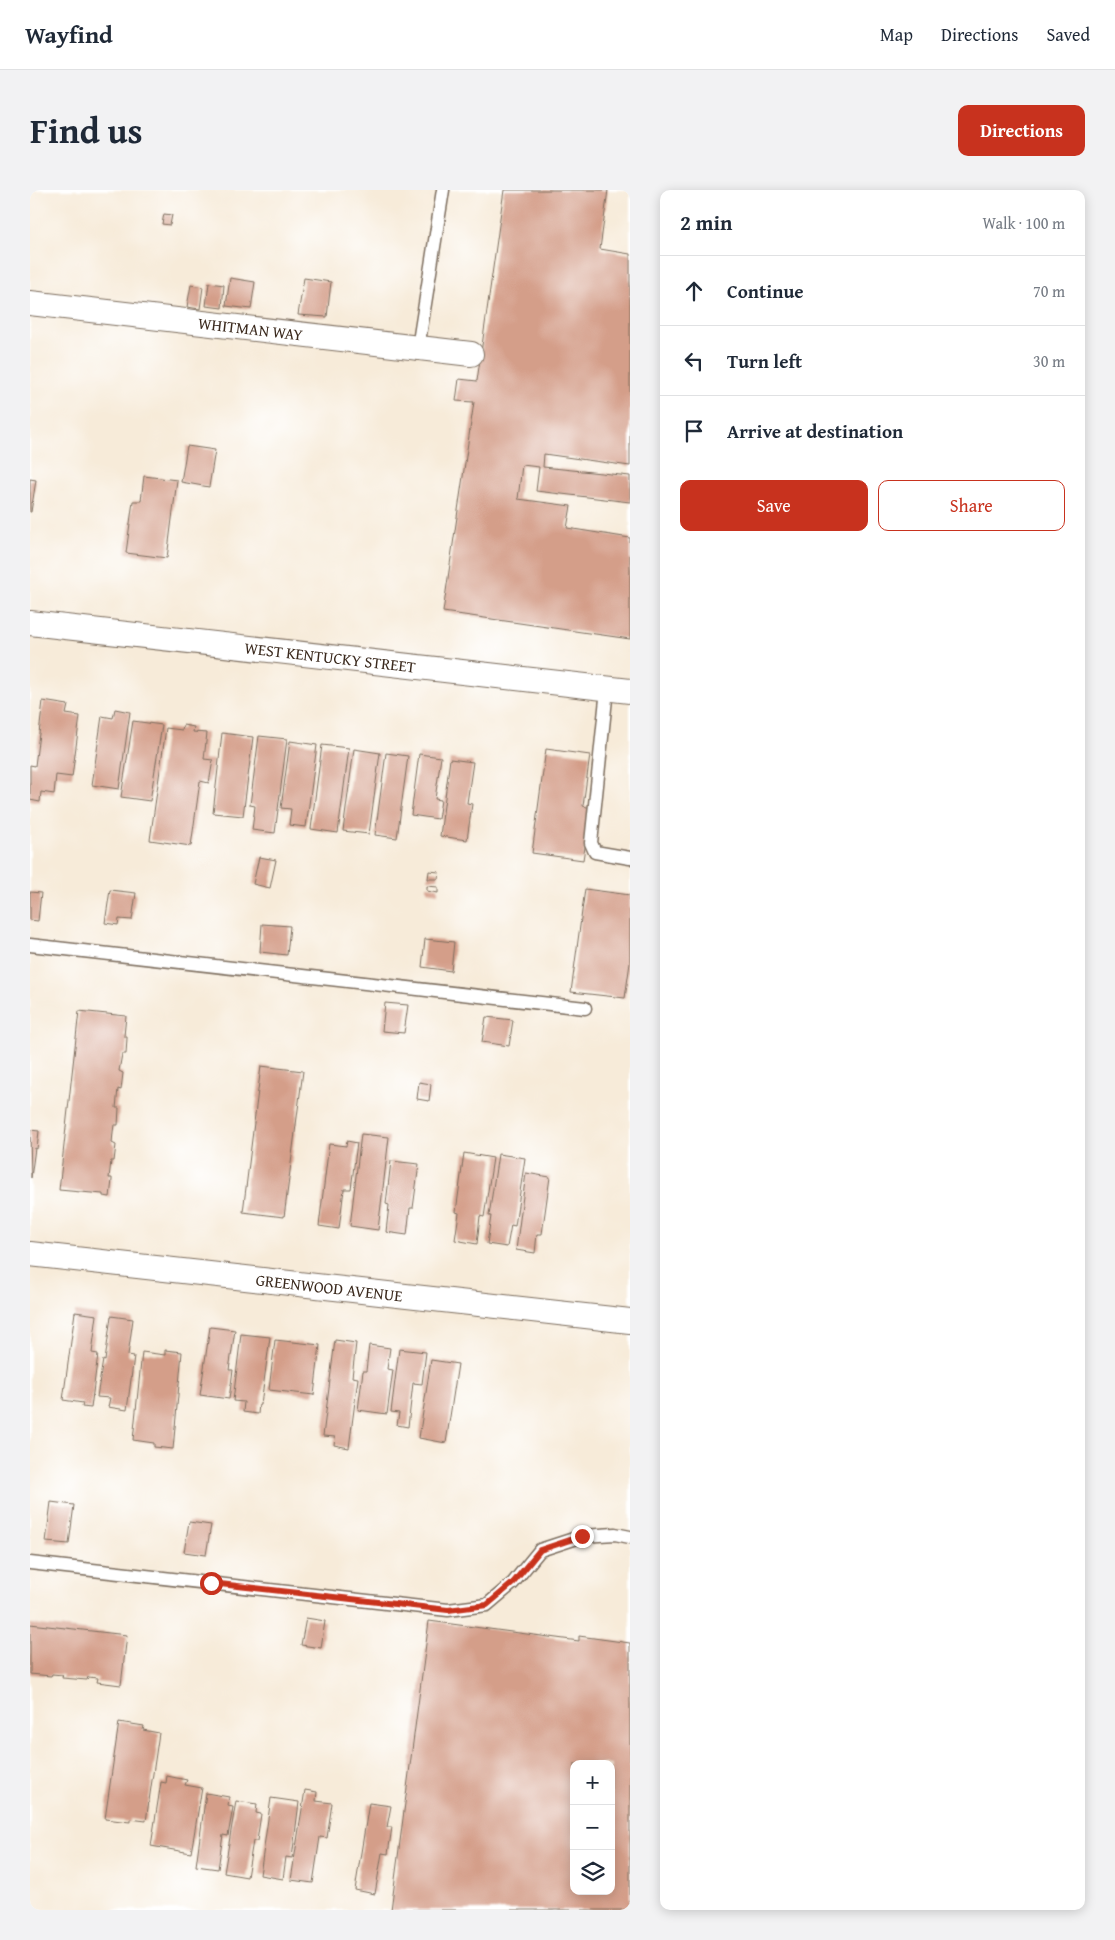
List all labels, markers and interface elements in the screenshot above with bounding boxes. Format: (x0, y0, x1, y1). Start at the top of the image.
text: Wayfind (25, 17, 113, 52)
text: Map (880, 21, 913, 48)
text: Directions (941, 21, 1018, 48)
text: Saved (1046, 21, 1090, 48)
text: Find us (30, 105, 143, 156)
button: Directions (958, 105, 1085, 156)
text: 2 min (680, 207, 732, 238)
text: Walk · 100 m (982, 211, 1065, 235)
icon: ahead (680, 277, 708, 305)
text: Continue (727, 277, 804, 305)
text: 70 m (1033, 279, 1065, 303)
street label: WHITMAN WAY (197, 311, 305, 347)
icon: left (680, 347, 708, 375)
text: Turn left (727, 347, 802, 375)
text: 30 m (1033, 349, 1065, 373)
icon: arrive (680, 417, 708, 445)
text: Arrive at destination (727, 417, 903, 445)
button: Save (680, 480, 868, 531)
button: Share (878, 480, 1065, 531)
street label: WEST KENTUCKY STREET (243, 635, 417, 679)
street label: GREENWOOD AVENUE (255, 1267, 404, 1308)
route end (571, 1525, 594, 1548)
route start (200, 1572, 223, 1595)
map controls (570, 1760, 615, 1895)
button: + (570, 1760, 615, 1805)
button: − (570, 1805, 615, 1850)
button: layers (570, 1850, 615, 1895)

